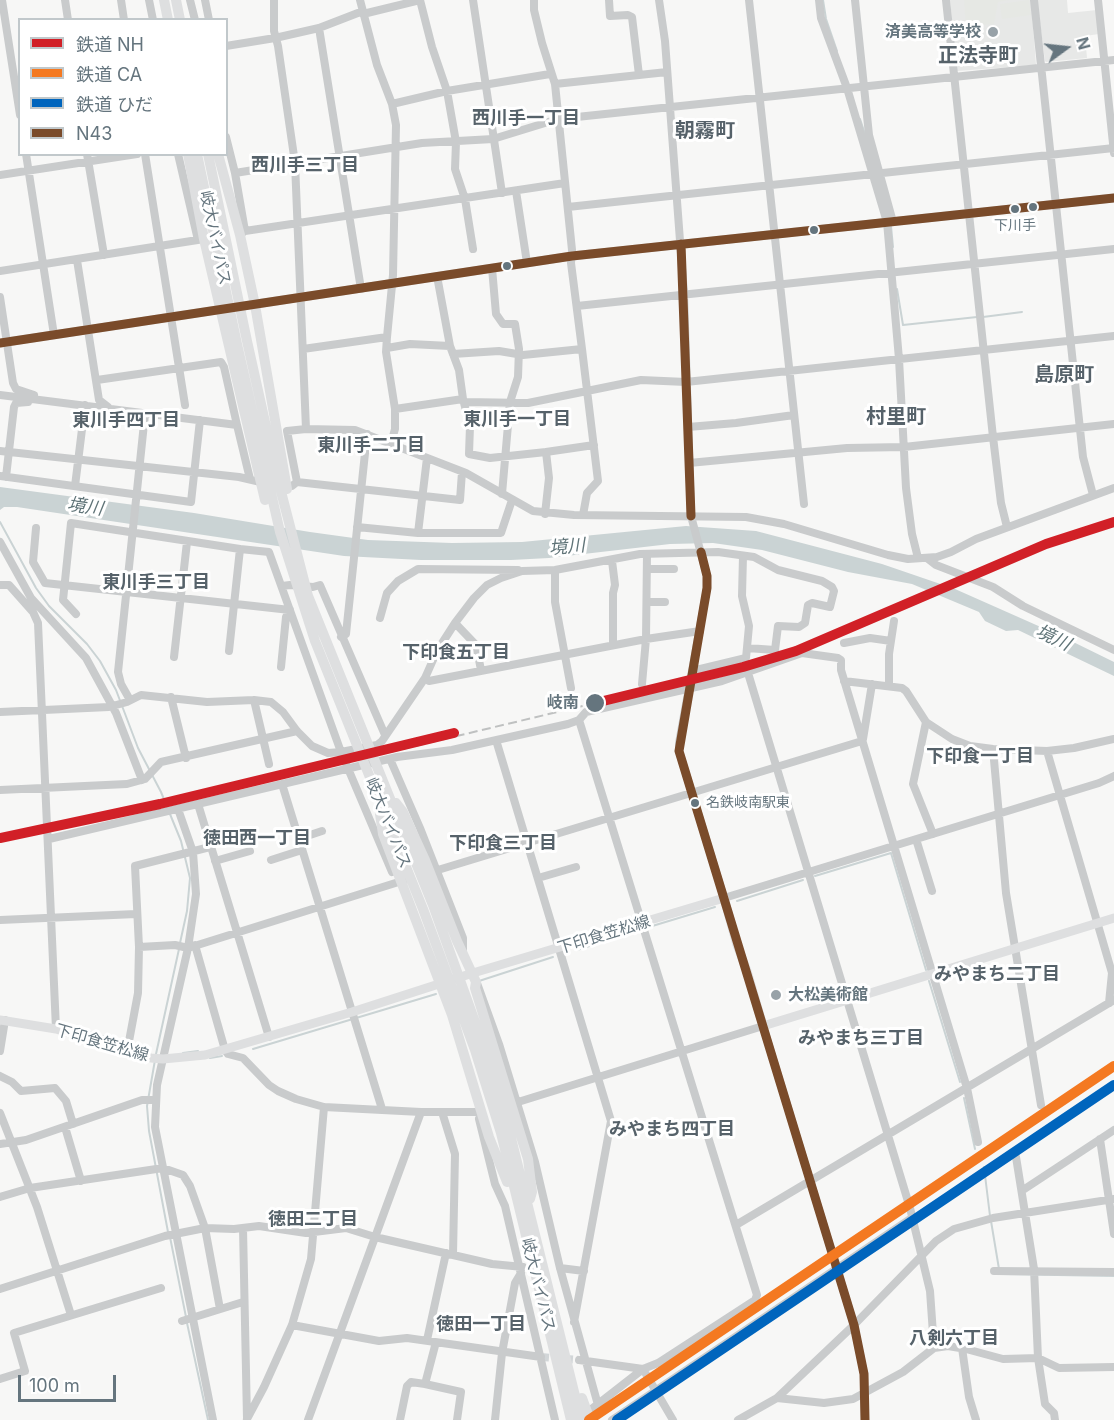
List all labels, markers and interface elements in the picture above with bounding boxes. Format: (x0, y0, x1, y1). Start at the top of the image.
legend (18, 18, 228, 156)
north arrow (1036, 18, 1096, 78)
place label: 済美高等学校 (885, 22, 981, 42)
marker: 済美高等学校 (986, 25, 1000, 39)
text: 鉄道 NH (76, 34, 144, 55)
text: N (1072, 35, 1095, 52)
district label: 正法寺町 (938, 44, 1018, 68)
text: 鉄道 CA (76, 64, 142, 85)
text: 鉄道 ひだ (76, 94, 153, 115)
district label: 西川手一丁目 (472, 108, 580, 130)
district label: 朝霧町 (675, 119, 735, 143)
text: N43 (76, 123, 112, 144)
district label: 西川手三丁目 (251, 155, 359, 177)
street label: 岐大バイパス (196, 189, 234, 287)
unlabelled marker (1027, 201, 1039, 213)
marker: 下川手 (1009, 203, 1021, 215)
place label: 下川手 (994, 218, 1036, 234)
unlabelled marker (808, 224, 820, 236)
unlabelled marker (501, 260, 513, 272)
district label: 島原町 (1034, 363, 1094, 387)
district label: 村里町 (866, 405, 926, 429)
district label: 東川手一丁目 (463, 409, 571, 431)
district label: 東川手四丁目 (72, 410, 180, 432)
district label: 東川手二丁目 (317, 435, 425, 457)
water label: 境川 (66, 494, 104, 520)
water label: 境川 (548, 535, 586, 559)
district label: 東川手三丁目 (102, 572, 210, 594)
water label: 境川 (1032, 621, 1074, 655)
district label: 下印食五丁目 (402, 642, 510, 664)
marker: 岐南 (584, 692, 606, 714)
place label: 岐南 (547, 693, 579, 713)
district label: 下印食一丁目 (926, 746, 1034, 768)
street label: 岐大バイパス (361, 775, 415, 871)
place label: 名鉄岐南駅東 (706, 795, 790, 811)
marker: 名鉄岐南駅東 (689, 797, 701, 809)
district label: 徳田西一丁目 (203, 828, 311, 850)
district label: 下印食三丁目 (449, 833, 557, 855)
street label: 下印食笠松線 (555, 912, 653, 958)
district label: みやまち二丁目 (934, 964, 1060, 986)
place label: 大松美術館 (788, 985, 868, 1005)
marker: 大松美術館 (769, 988, 783, 1002)
street label: 下印食笠松線 (53, 1021, 151, 1065)
district label: みやまち三丁目 (798, 1028, 924, 1050)
district label: みやまち四丁目 (609, 1119, 735, 1141)
district label: 徳田二丁目 (268, 1209, 358, 1231)
street label: 岐大バイパス (517, 1236, 559, 1334)
district label: 徳田一丁目 (436, 1314, 526, 1336)
district label: 八剣六丁目 (909, 1328, 999, 1350)
scale bar (21, 1363, 118, 1401)
text: 100 m (29, 1375, 80, 1396)

